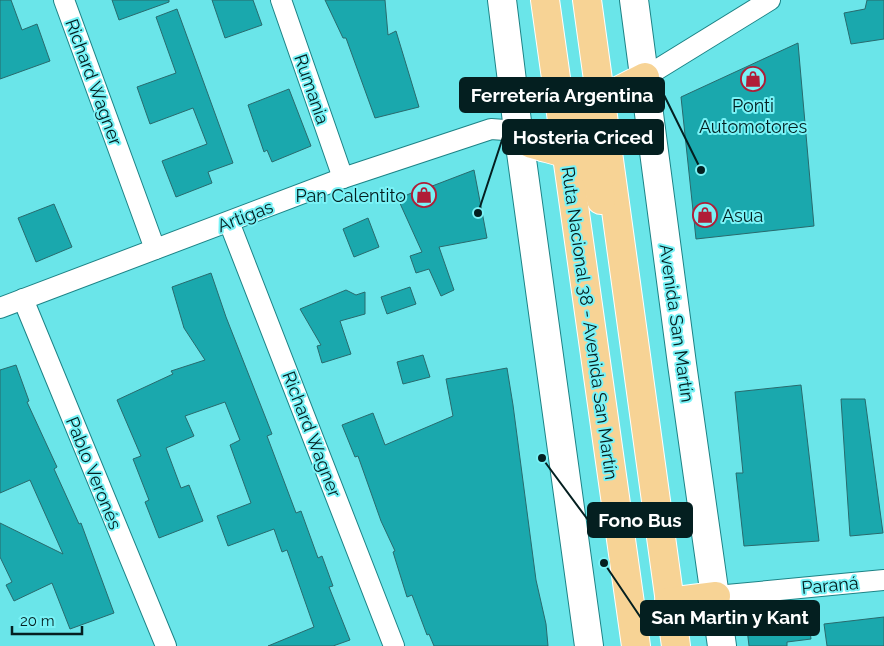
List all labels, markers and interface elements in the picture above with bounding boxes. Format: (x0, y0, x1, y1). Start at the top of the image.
street label: Richard Wagner (61, 16, 127, 149)
street label: Rumania (290, 51, 334, 127)
shop icon: Ponti Automotores (740, 66, 766, 92)
callout: Ferretería Argentina (460, 78, 664, 112)
text: Ferretería Argentina (471, 84, 653, 106)
place label: Ponti Automotores (699, 95, 807, 137)
callout: Hosteria Criced (503, 120, 663, 154)
text: Hosteria Criced (513, 126, 653, 148)
street label: Ruta Nacional 38 - Avenida San Martín (558, 165, 622, 481)
shop icon: Pan Calentito (411, 182, 437, 208)
place label: Pan Calentito (295, 185, 406, 206)
street label: Artigas (214, 196, 276, 236)
shop icon: Asua (692, 202, 718, 228)
place label: Asua (722, 205, 763, 226)
street label: Avenida San Martín (656, 243, 698, 403)
street label: Richard Wagner (278, 368, 346, 501)
street label: Pablo Veronés (62, 414, 126, 533)
callout: Fono Bus (588, 503, 692, 537)
text: Fono Bus (598, 509, 682, 531)
street label: Paraná (801, 572, 859, 598)
callout: San Martin y Kant (641, 601, 819, 635)
scale bar (12, 604, 82, 636)
text: San Martin y Kant (651, 606, 809, 628)
text: 20 m (20, 612, 55, 630)

